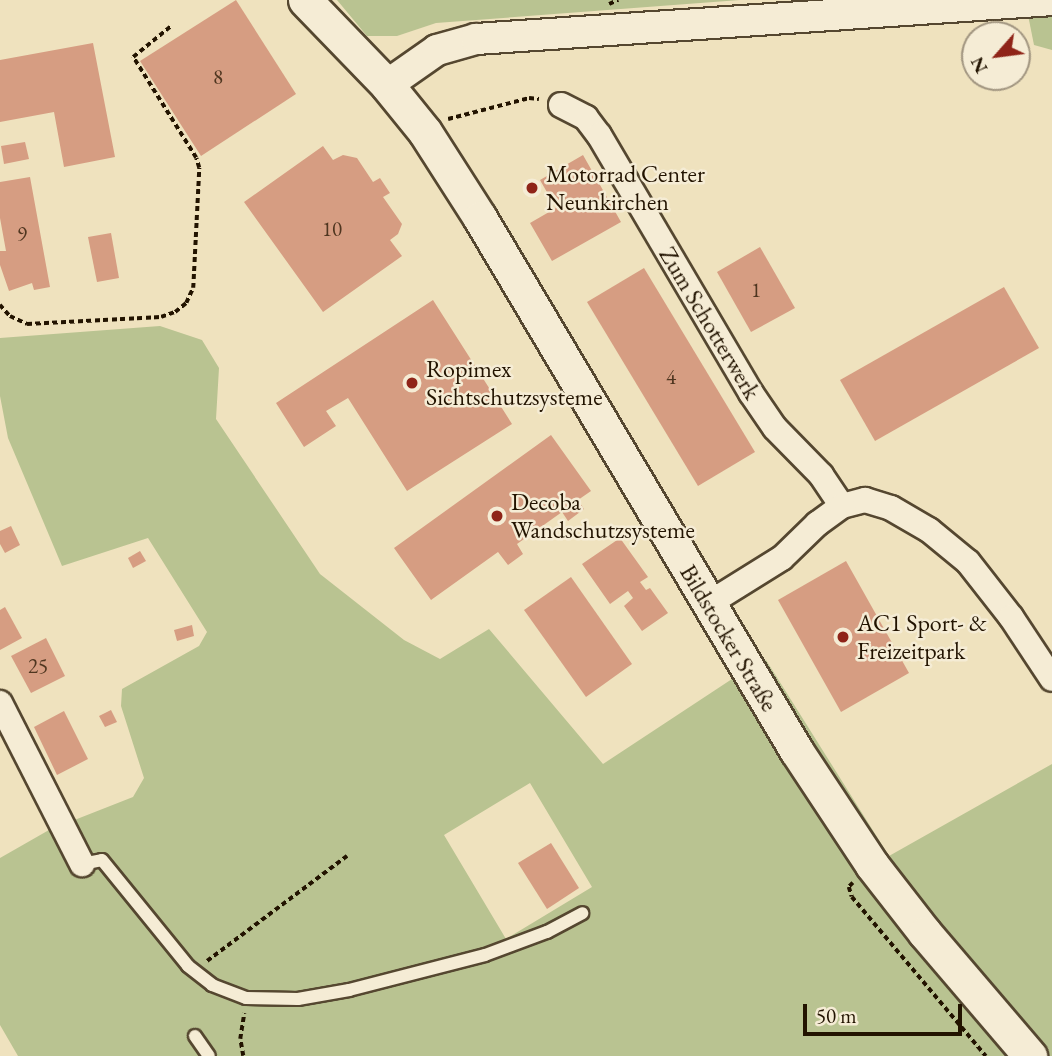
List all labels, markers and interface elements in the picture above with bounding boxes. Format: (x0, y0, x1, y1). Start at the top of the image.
north arrow (961, 21, 1031, 91)
text: N (964, 52, 993, 78)
house number: 8 (213, 64, 223, 90)
place label: Motorrad Center Neunkirchen (546, 160, 705, 216)
marker: Motorrad Center Neunkirchen (524, 180, 540, 196)
house number: 10 (322, 216, 342, 242)
house number: 9 (17, 221, 27, 247)
street label: Zum Schotterwerk (653, 242, 767, 404)
house number: 1 (751, 277, 761, 303)
place label: Ropimex Sichtschutzsysteme (426, 355, 603, 411)
house number: 4 (666, 364, 676, 390)
marker: Ropimex Sichtschutzsysteme (404, 375, 420, 391)
place label: Decoba Wandschutzsysteme (511, 488, 695, 544)
marker: Decoba Wandschutzsysteme (489, 508, 505, 524)
street label: Bildstocker Straße (674, 559, 784, 717)
place label: AC1 Sport- & Freizeitpark (857, 609, 987, 665)
marker: AC1 Sport- & Freizeitpark (835, 629, 851, 645)
house number: 25 (28, 653, 48, 679)
scale bar (807, 990, 966, 1034)
text: 50 m (816, 1002, 857, 1029)

